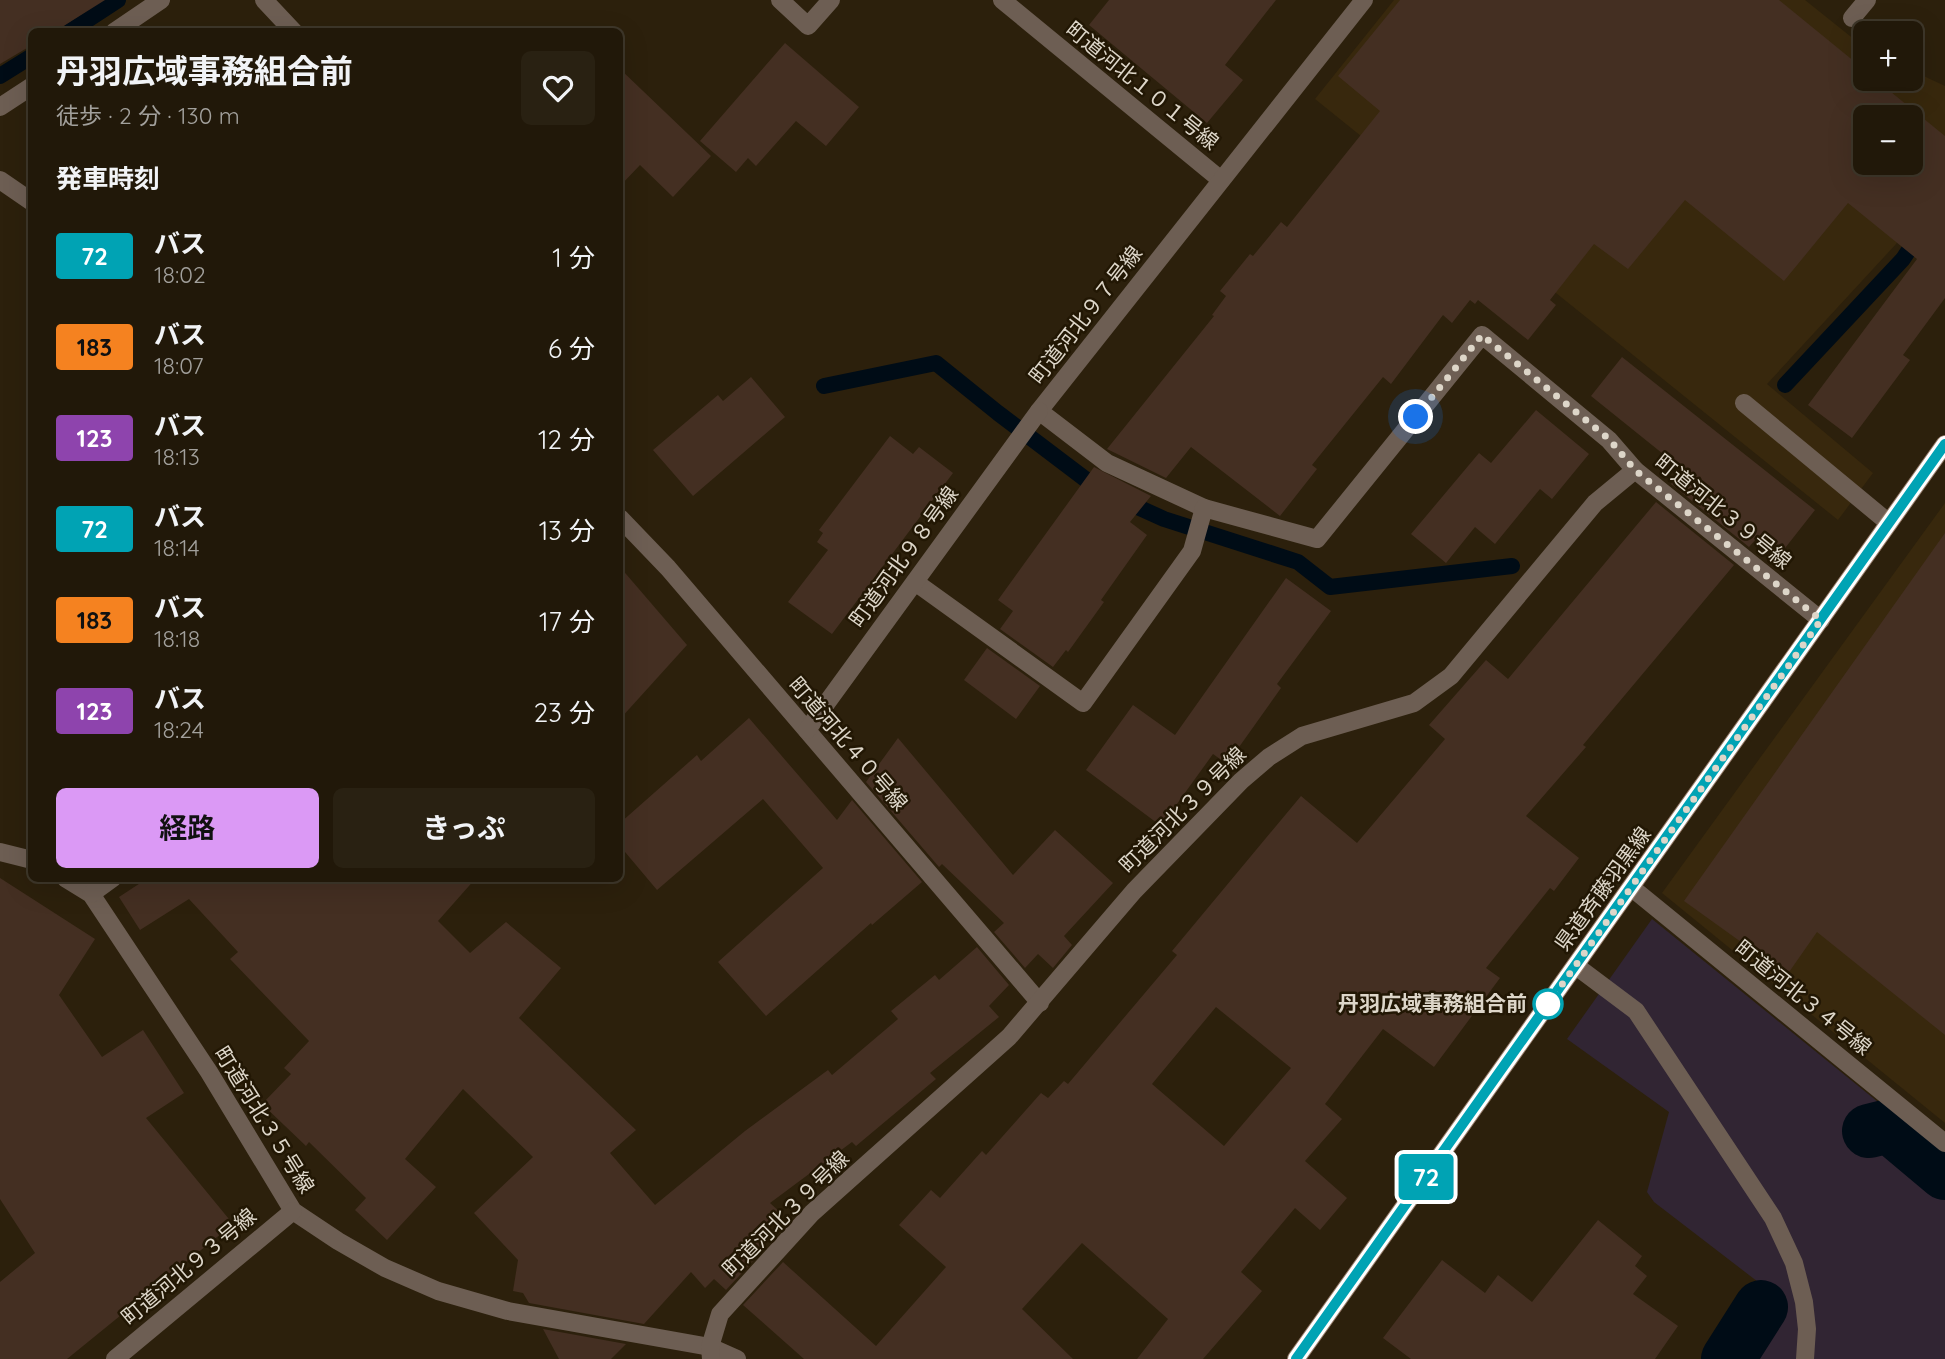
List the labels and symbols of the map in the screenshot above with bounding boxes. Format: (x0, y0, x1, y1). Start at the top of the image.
street label: 町道河北１０１号線 (1061, 16, 1224, 155)
street label: 町道河北９７号線 (1023, 240, 1147, 389)
your location (1398, 399, 1433, 434)
street label: 町道河北３９号線 (1650, 448, 1797, 574)
street label: 町道河北９８号線 (843, 481, 963, 632)
street label: 町道河北４０号線 (784, 671, 914, 815)
street label: 町道河北３９号線 (1114, 741, 1251, 878)
street label: 県道斉藤羽黒線 (1548, 821, 1656, 956)
street label: 町道河北３４号線 (1730, 934, 1877, 1060)
marker: 丹羽広域事務組合前 (1533, 989, 1563, 1019)
place label: 丹羽広域事務組合前 (1338, 990, 1527, 1016)
street label: 町道河北３５号線 (209, 1041, 320, 1198)
street label: 町道河北３９号線 (717, 1145, 854, 1282)
line badge: 72 (1394, 1154, 1458, 1200)
street label: 町道河北９３号線 (116, 1202, 261, 1330)

